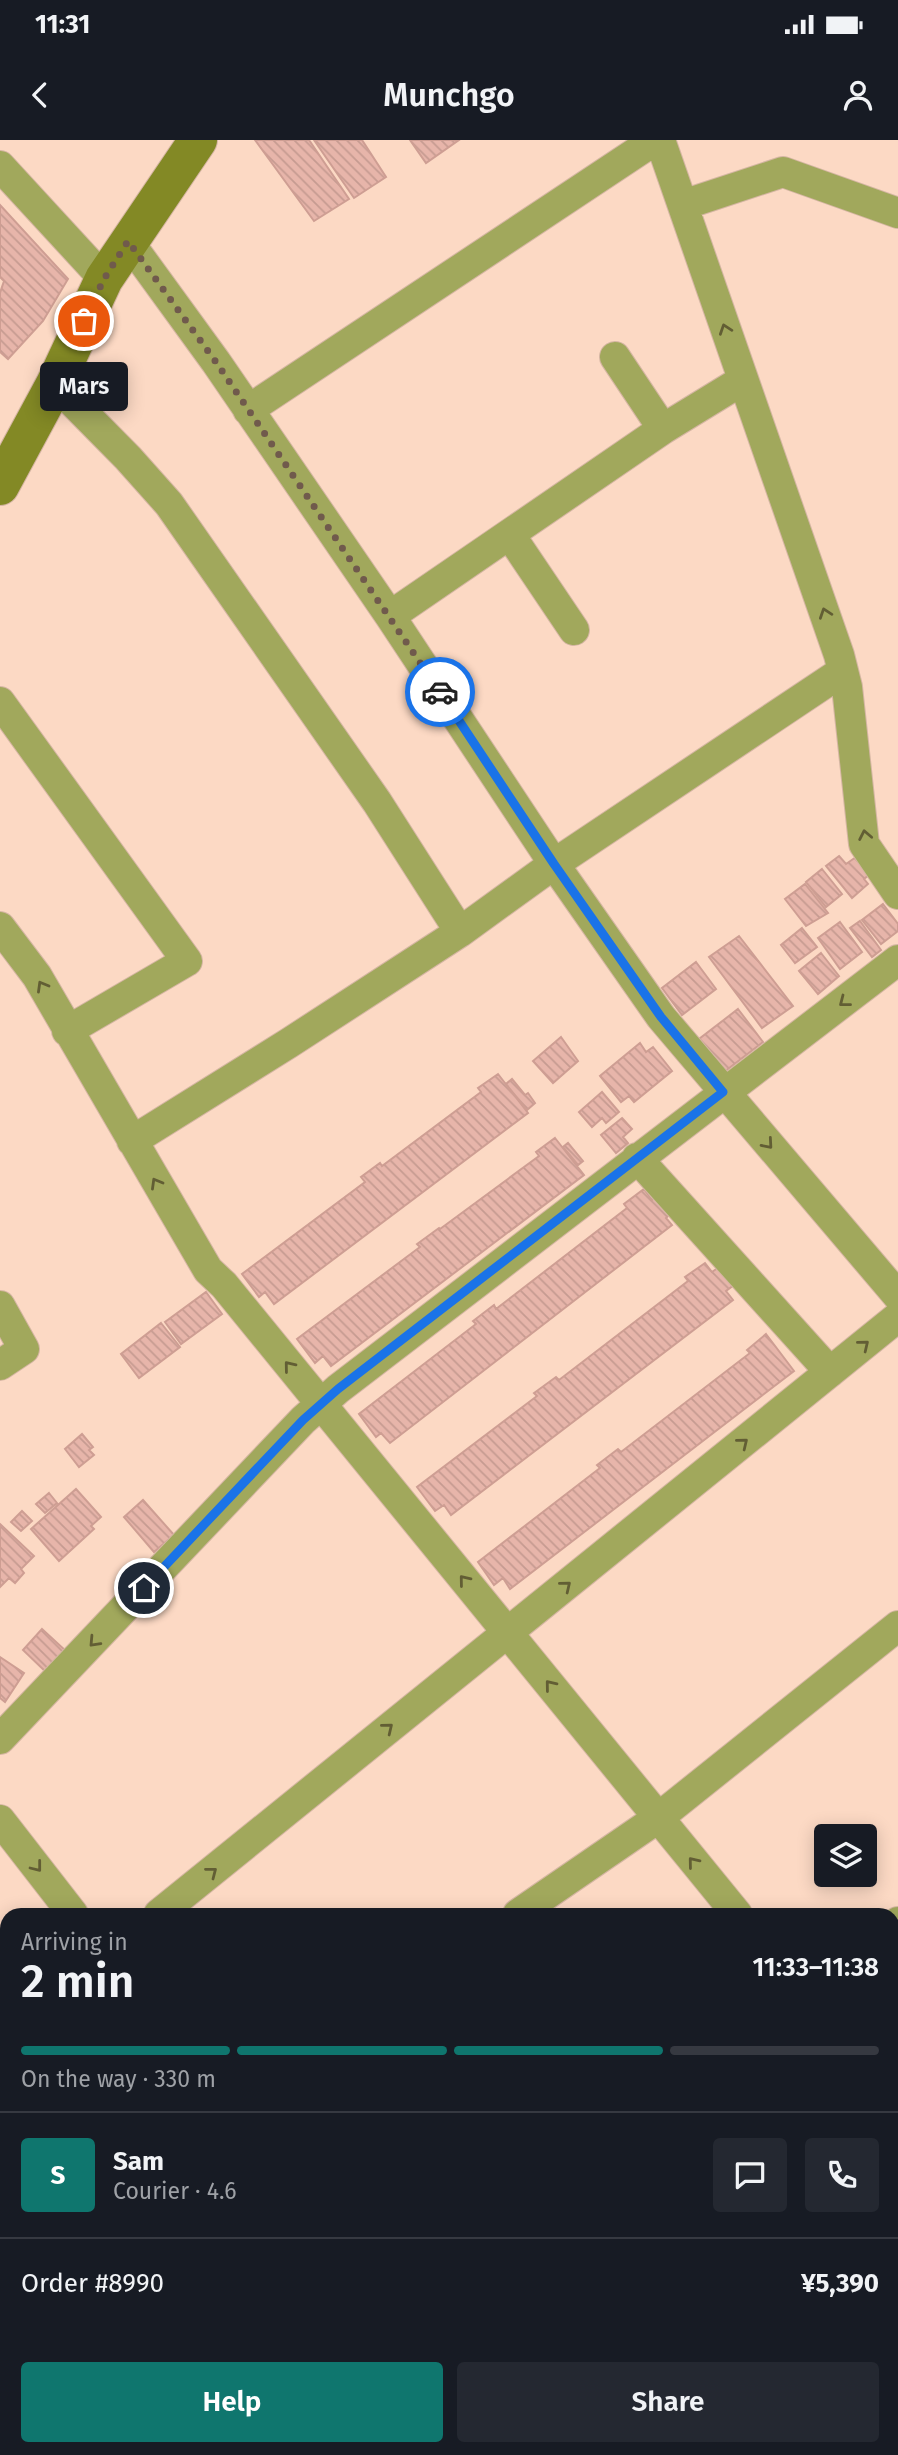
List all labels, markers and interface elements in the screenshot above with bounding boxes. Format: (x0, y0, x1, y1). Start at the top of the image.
text: 11:31 (35, 9, 90, 40)
icon: back (21, 76, 59, 114)
text: Munchgo (383, 76, 515, 114)
icon: person (839, 76, 877, 114)
pin (54, 291, 114, 351)
icon: bag (65, 302, 103, 340)
one-way arrow (719, 323, 733, 335)
callout: Mars (40, 363, 128, 412)
text: Mars (59, 372, 109, 400)
one-way arrow (819, 607, 833, 619)
courier (405, 657, 475, 727)
icon: car (421, 673, 459, 711)
one-way arrow (858, 830, 873, 842)
one-way arrow (37, 980, 50, 993)
one-way arrow (839, 993, 852, 1006)
one-way arrow (760, 1135, 772, 1148)
one-way arrow (151, 1177, 164, 1190)
one-way arrow (857, 1340, 869, 1353)
one-way arrow (285, 1361, 298, 1373)
one-way arrow (735, 1438, 747, 1451)
pin (114, 1558, 174, 1618)
icon: home (125, 1569, 163, 1607)
one-way arrow (460, 1575, 472, 1588)
one-way arrow (558, 1581, 570, 1594)
one-way arrow (89, 1634, 102, 1647)
one-way arrow (546, 1681, 558, 1694)
one-way arrow (380, 1724, 393, 1736)
map controls (814, 1824, 877, 1887)
button: layers (814, 1824, 877, 1887)
one-way arrow (689, 1857, 702, 1869)
one-way arrow (28, 1860, 41, 1872)
one-way arrow (205, 1868, 217, 1881)
text: Arriving in (21, 1928, 128, 1956)
text: 11:33–11:38 (752, 1952, 879, 1983)
text: 2 min (21, 1954, 134, 2009)
text: On the way · 330 m (21, 2065, 216, 2093)
button: chat (713, 2138, 787, 2212)
button: phone (805, 2138, 879, 2212)
text: Sam (113, 2146, 164, 2177)
text: S (51, 2160, 65, 2191)
text: Courier · 4.6 (113, 2177, 237, 2205)
text: Order #8990 (21, 2268, 164, 2299)
text: ¥5,390 (801, 2268, 879, 2299)
button: Help (21, 2362, 443, 2442)
button: Share (457, 2362, 879, 2442)

